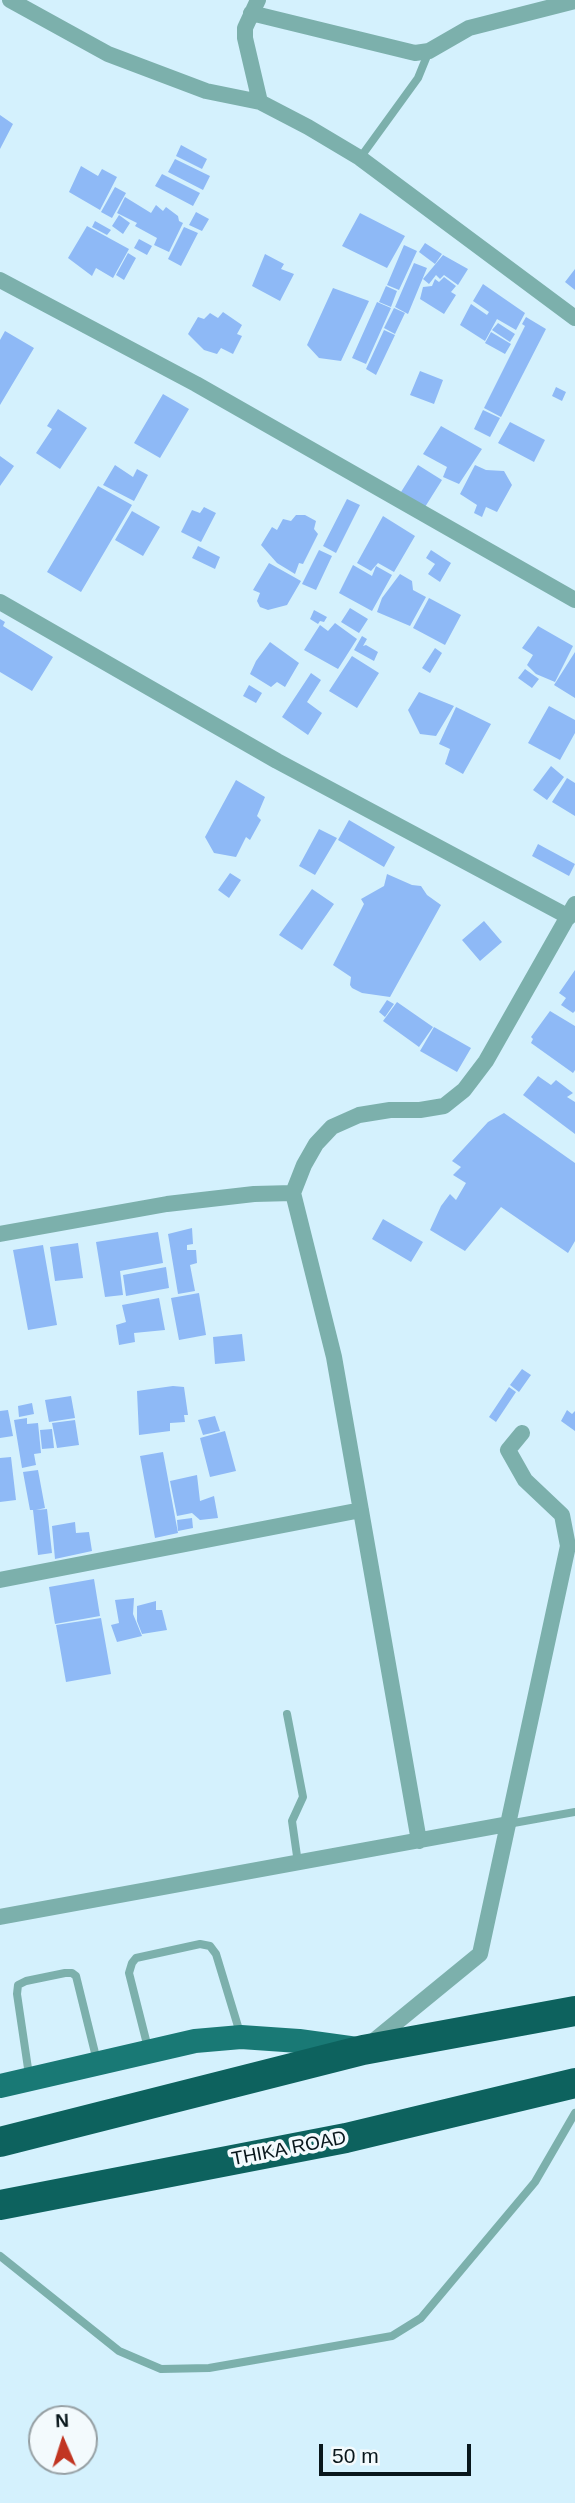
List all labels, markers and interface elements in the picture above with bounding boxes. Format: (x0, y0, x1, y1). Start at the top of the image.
street label: THIKA ROAD (230, 2127, 348, 2171)
north arrow (28, 2405, 98, 2475)
text: N (55, 2410, 69, 2431)
scale bar (323, 2430, 475, 2474)
text: 50 m (332, 2444, 379, 2467)

